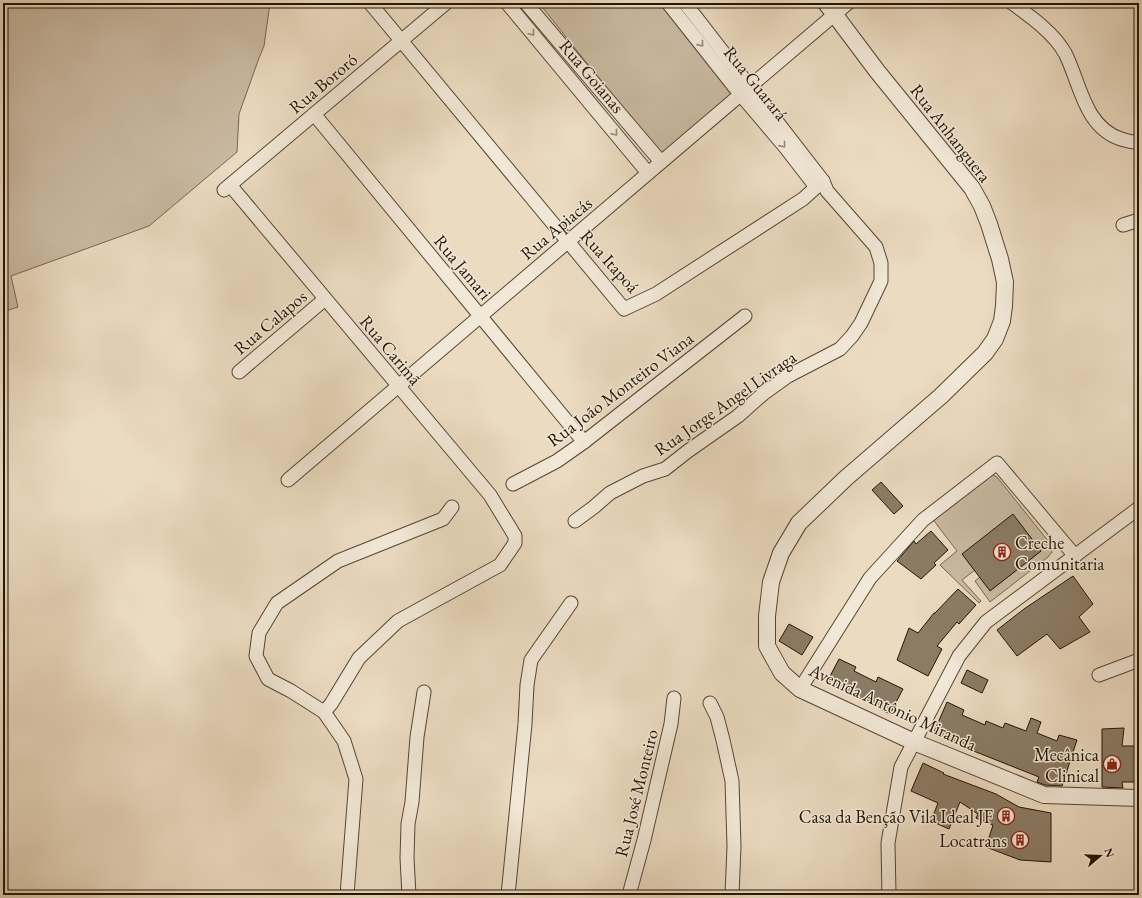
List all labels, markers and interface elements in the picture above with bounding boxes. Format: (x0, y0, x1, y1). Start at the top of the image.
one-way arrow (528, 28, 535, 36)
street label: Rua Goianas (555, 34, 630, 118)
one-way arrow (696, 40, 703, 47)
street label: Rua Guarará (719, 41, 794, 126)
street label: Rua Bororó (284, 48, 362, 118)
street label: Rua Anhanguera (905, 79, 997, 187)
one-way arrow (611, 129, 618, 136)
one-way arrow (779, 140, 786, 147)
street label: Rua Apiacás (515, 191, 597, 265)
street label: Rua Itapoá (576, 225, 645, 298)
street label: Rua Jamari (429, 230, 497, 305)
street label: Rua Calapos (229, 285, 311, 359)
street label: Rua Carimã (355, 310, 428, 390)
street label: Rua João Monteiro Viana (542, 326, 698, 452)
street label: Rua Jorge Angel Livraga (649, 345, 801, 461)
place label: Creche Comunitaria (1015, 531, 1105, 575)
building icon: Creche Comunitaria (992, 542, 1012, 562)
street label: Avenida Antônio Miranda (805, 658, 981, 756)
street label: Rua José Monteiro (609, 727, 663, 859)
place label: Mecânica Clinical (1034, 743, 1100, 787)
shop icon: Mecânica Clinical (1102, 754, 1122, 774)
place label: Casa da Benção Vila Ideal JF (799, 805, 993, 828)
building icon: Casa da Benção Vila Ideal JF (996, 806, 1016, 826)
place label: Locatrans (939, 829, 1007, 852)
building icon: Locatrans (1010, 830, 1030, 850)
north arrow (1080, 836, 1120, 876)
text: N (1101, 846, 1118, 859)

